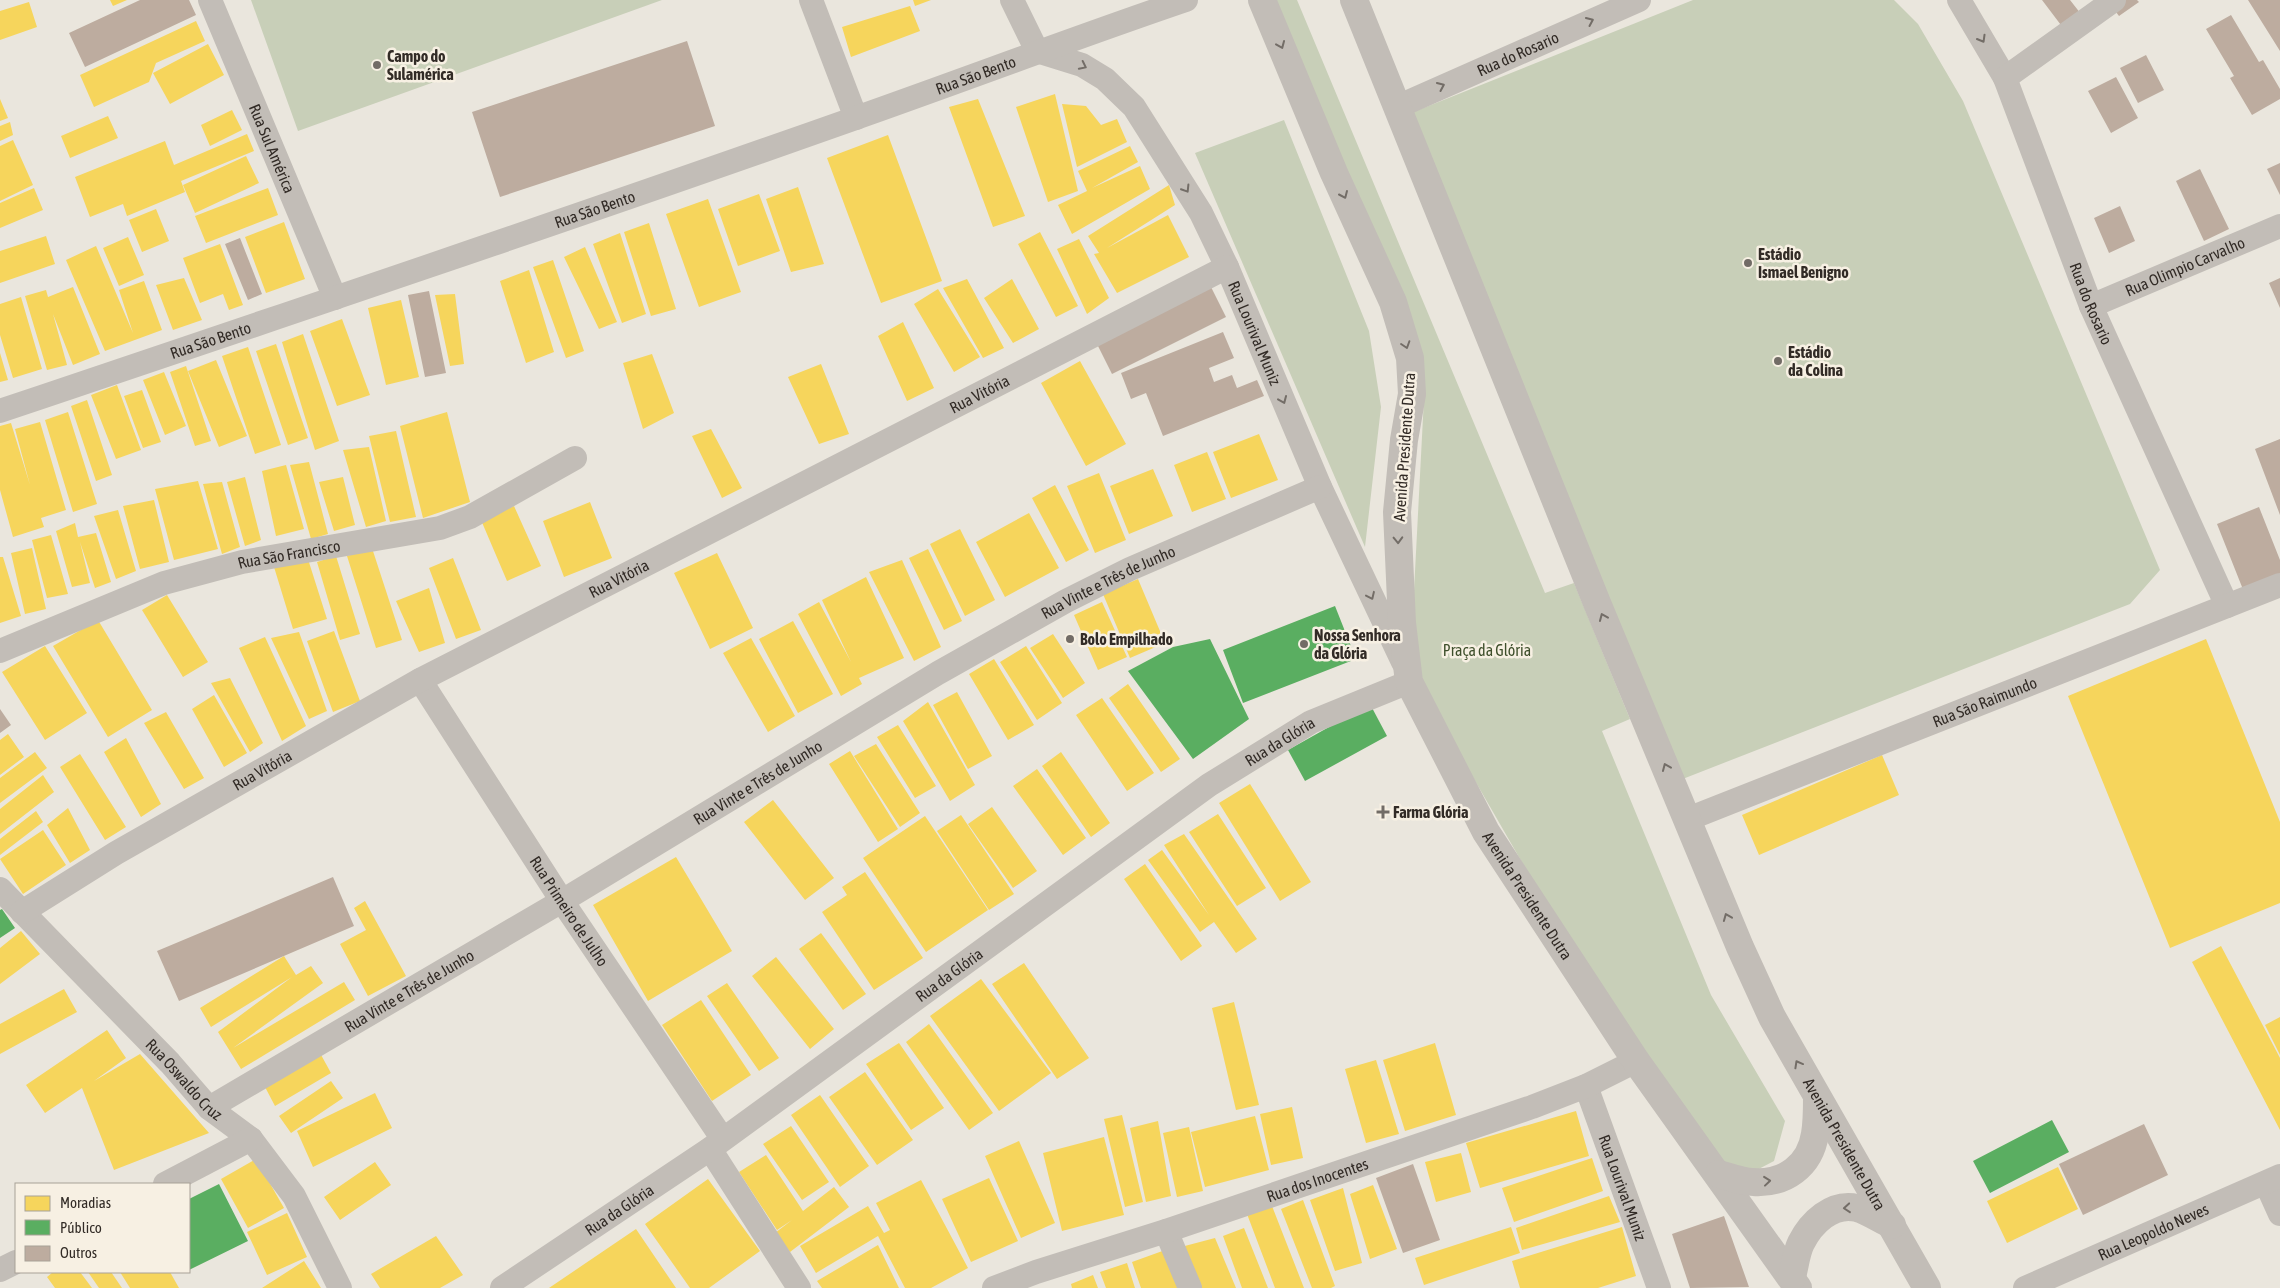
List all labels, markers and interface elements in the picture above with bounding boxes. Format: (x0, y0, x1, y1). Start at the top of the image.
one-way arrow (1585, 17, 1594, 28)
street label: Rua do Rosario (1474, 28, 1561, 80)
one-way arrow (1976, 34, 1986, 43)
one-way arrow (1274, 40, 1285, 49)
place label: Campo do Sulamérica (387, 47, 454, 83)
street label: Rua São Bento (933, 52, 1018, 98)
marker: Campo do Sulamérica (371, 59, 383, 71)
one-way arrow (1078, 60, 1087, 71)
one-way arrow (1436, 82, 1445, 93)
street label: Rua Sul América (246, 101, 299, 196)
one-way arrow (1179, 183, 1189, 192)
street label: Rua São Bento (552, 187, 637, 231)
one-way arrow (1338, 190, 1348, 199)
street label: Rua Olimpio Carvalho (2122, 233, 2247, 299)
place label: Estádio Ismael Benigno (1758, 245, 1849, 281)
marker: Estádio Ismael Benigno (1742, 257, 1754, 269)
street label: Rua do Rosario (2066, 260, 2116, 347)
street label: Rua Lourival Muniz (1225, 278, 1285, 388)
street label: Rua São Bento (168, 318, 253, 362)
one-way arrow (1400, 340, 1410, 348)
place label: Estádio da Colina (1788, 343, 1843, 379)
marker: Estádio da Colina (1772, 355, 1784, 367)
street label: Rua Vitória (946, 371, 1012, 417)
street label: Avenida Presidente Dutra (1390, 372, 1418, 522)
one-way arrow (1277, 395, 1287, 404)
street label: Rua São Francisco (236, 536, 342, 572)
one-way arrow (1393, 537, 1404, 545)
street label: Rua Vinte e Três de Junho (1038, 542, 1178, 622)
street label: Rua Vitória (586, 556, 652, 601)
one-way arrow (1365, 591, 1376, 600)
one-way arrow (1599, 613, 1609, 622)
place label: Nossa Senhora da Glória (1314, 626, 1401, 662)
place label: Bolo Empilhado (1080, 630, 1174, 648)
marker: Bolo Empilhado (1064, 633, 1076, 645)
marker: Nossa Senhora da Glória (1298, 638, 1310, 650)
park label: Praça da Glória (1443, 641, 1531, 660)
street label: Rua São Raimundo (1930, 673, 2039, 730)
street label: Rua da Glória (1242, 713, 1318, 770)
street label: Rua Vinte e Três de Junho (690, 737, 825, 828)
street label: Rua Vitória (229, 746, 295, 794)
one-way arrow (1661, 763, 1672, 772)
place label: Farma Glória (1393, 803, 1468, 821)
marker: Farma Glória (1377, 806, 1389, 818)
street label: Avenida Presidente Dutra (1479, 828, 1576, 963)
street label: Rua Primeiro de Julho (526, 853, 612, 969)
one-way arrow (1723, 914, 1733, 922)
street label: Rua da Glória (912, 944, 986, 1005)
street label: Rua Vinte e Três de Junho (341, 946, 477, 1036)
street label: Rua Oswaldo Cruz (142, 1035, 226, 1124)
one-way arrow (1794, 1060, 1804, 1069)
street label: Avenida Presidente Dutra (1800, 1075, 1890, 1213)
street label: Rua Lourival Muniz (1595, 1132, 1650, 1243)
street label: Rua dos Inocentes (1264, 1154, 1371, 1205)
one-way arrow (1763, 1176, 1771, 1187)
street label: Rua da Glória (582, 1180, 657, 1239)
legend (15, 1183, 190, 1273)
text: Moradias (60, 1194, 111, 1211)
street label: Rua Leopoldo Neves (2095, 1199, 2211, 1264)
one-way arrow (1843, 1203, 1851, 1214)
text: Público (60, 1219, 102, 1236)
text: Outros (60, 1244, 97, 1261)

